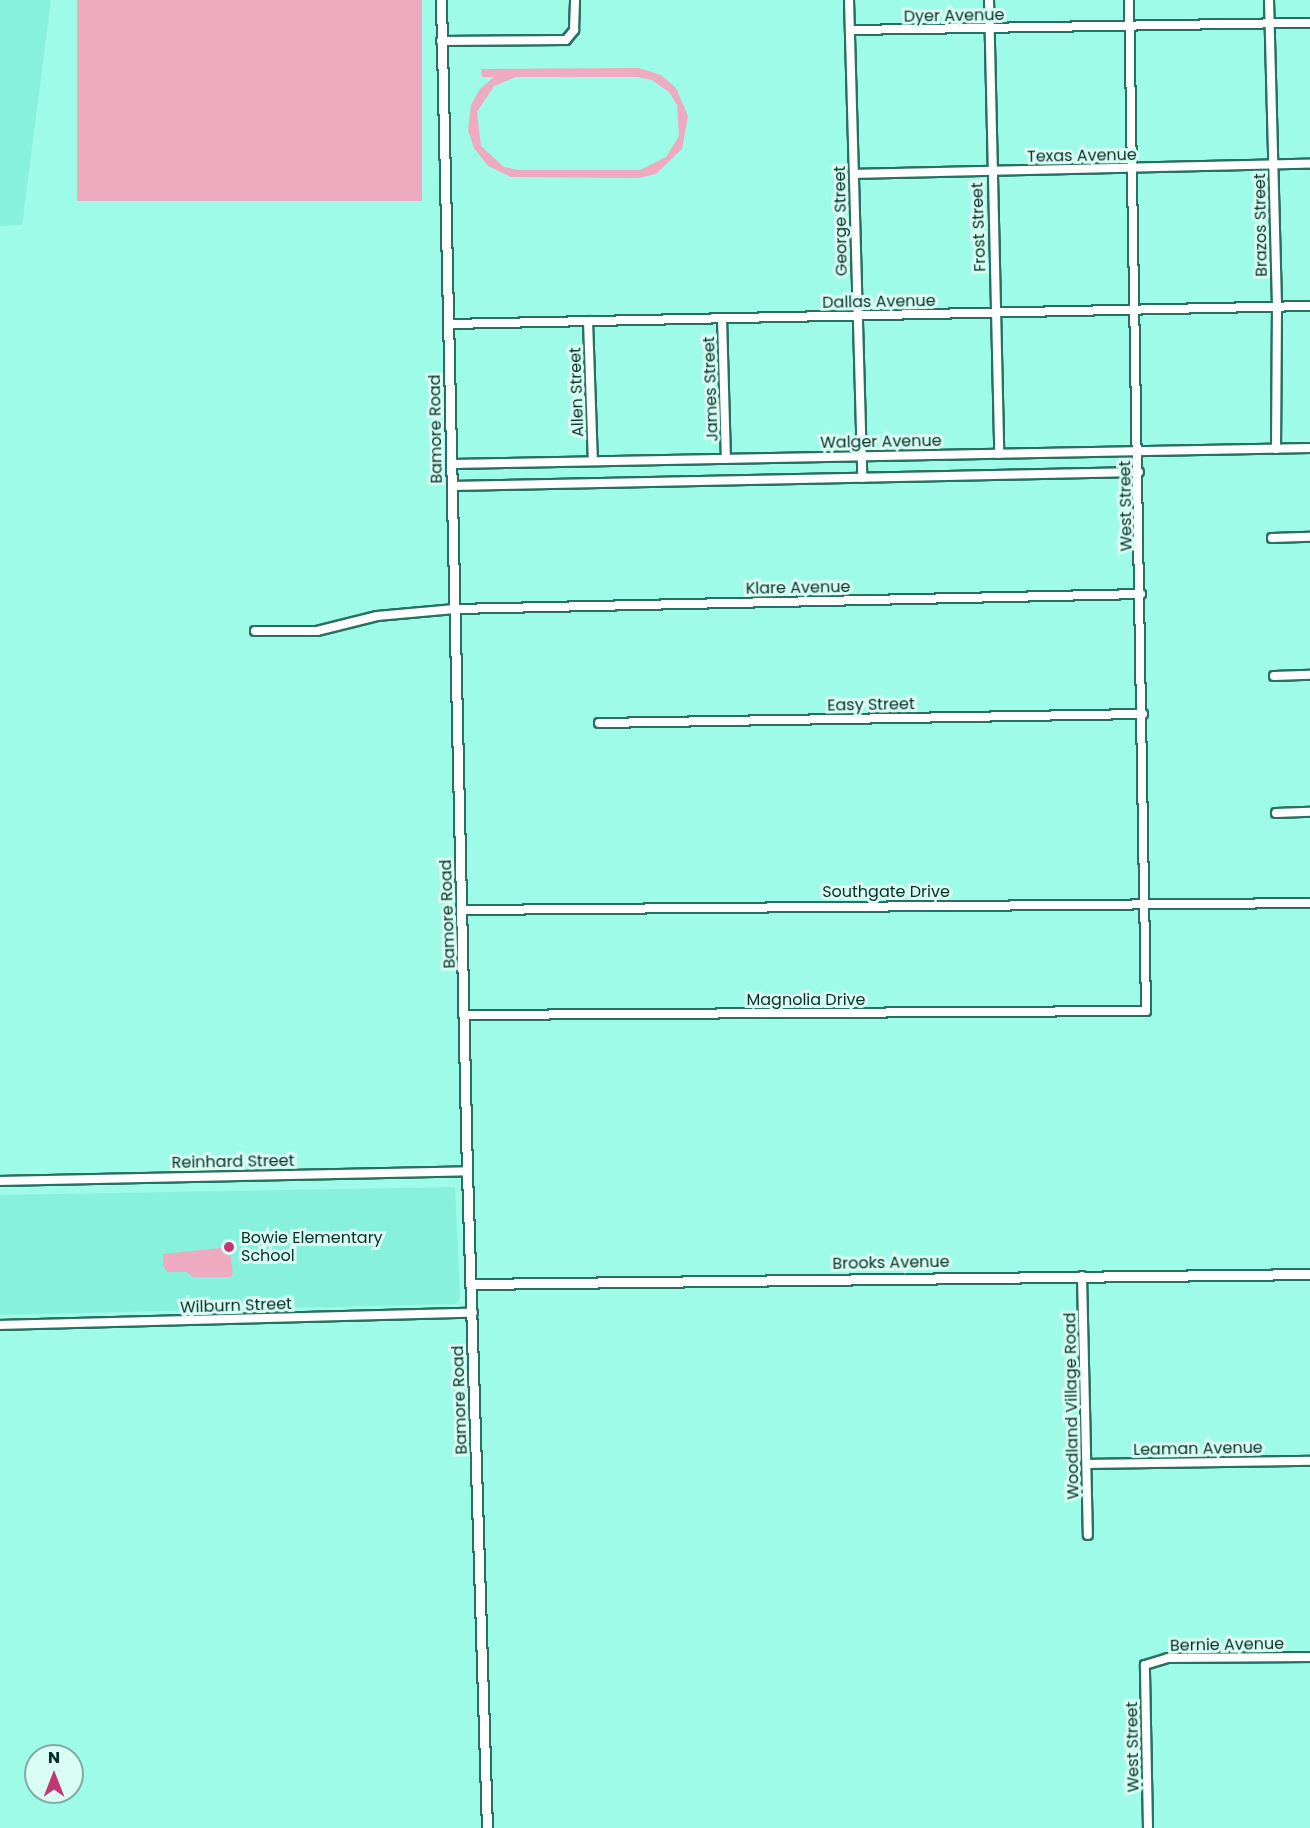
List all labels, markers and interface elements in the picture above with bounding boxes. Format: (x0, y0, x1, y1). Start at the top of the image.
street label: Dyer Avenue (904, 6, 1004, 26)
street label: Texas Avenue (1027, 145, 1137, 167)
street label: George Street (830, 166, 852, 276)
street label: Brazos Street (1250, 173, 1272, 277)
street label: Frost Street (968, 182, 990, 272)
street label: Dallas Avenue (822, 291, 936, 313)
street label: James Street (700, 336, 722, 442)
street label: Allen Street (566, 347, 588, 437)
street label: Bamore Road (425, 374, 447, 484)
street label: Walger Avenue (820, 431, 942, 453)
street label: West Street (1116, 460, 1136, 552)
street label: Klare Avenue (746, 577, 850, 599)
street label: Easy Street (827, 695, 915, 715)
street label: Bamore Road (437, 859, 459, 969)
street label: Southgate Drive (822, 882, 950, 902)
street label: Magnolia Drive (747, 990, 865, 1010)
street label: Reinhard Street (171, 1151, 295, 1173)
place label: Bowie Elementary School (241, 1228, 383, 1266)
marker: Bowie Elementary School (222, 1240, 236, 1254)
street label: Brooks Avenue (832, 1252, 950, 1274)
street label: Wilburn Street (180, 1294, 292, 1318)
street label: Woodland Village Road (1061, 1312, 1083, 1500)
street label: Bamore Road (449, 1345, 471, 1455)
street label: Leaman Avenue (1133, 1438, 1263, 1460)
street label: Bernie Avenue (1170, 1634, 1284, 1656)
street label: West Street (1123, 1701, 1143, 1793)
north arrow (24, 1744, 84, 1804)
text: N (48, 1746, 60, 1769)

